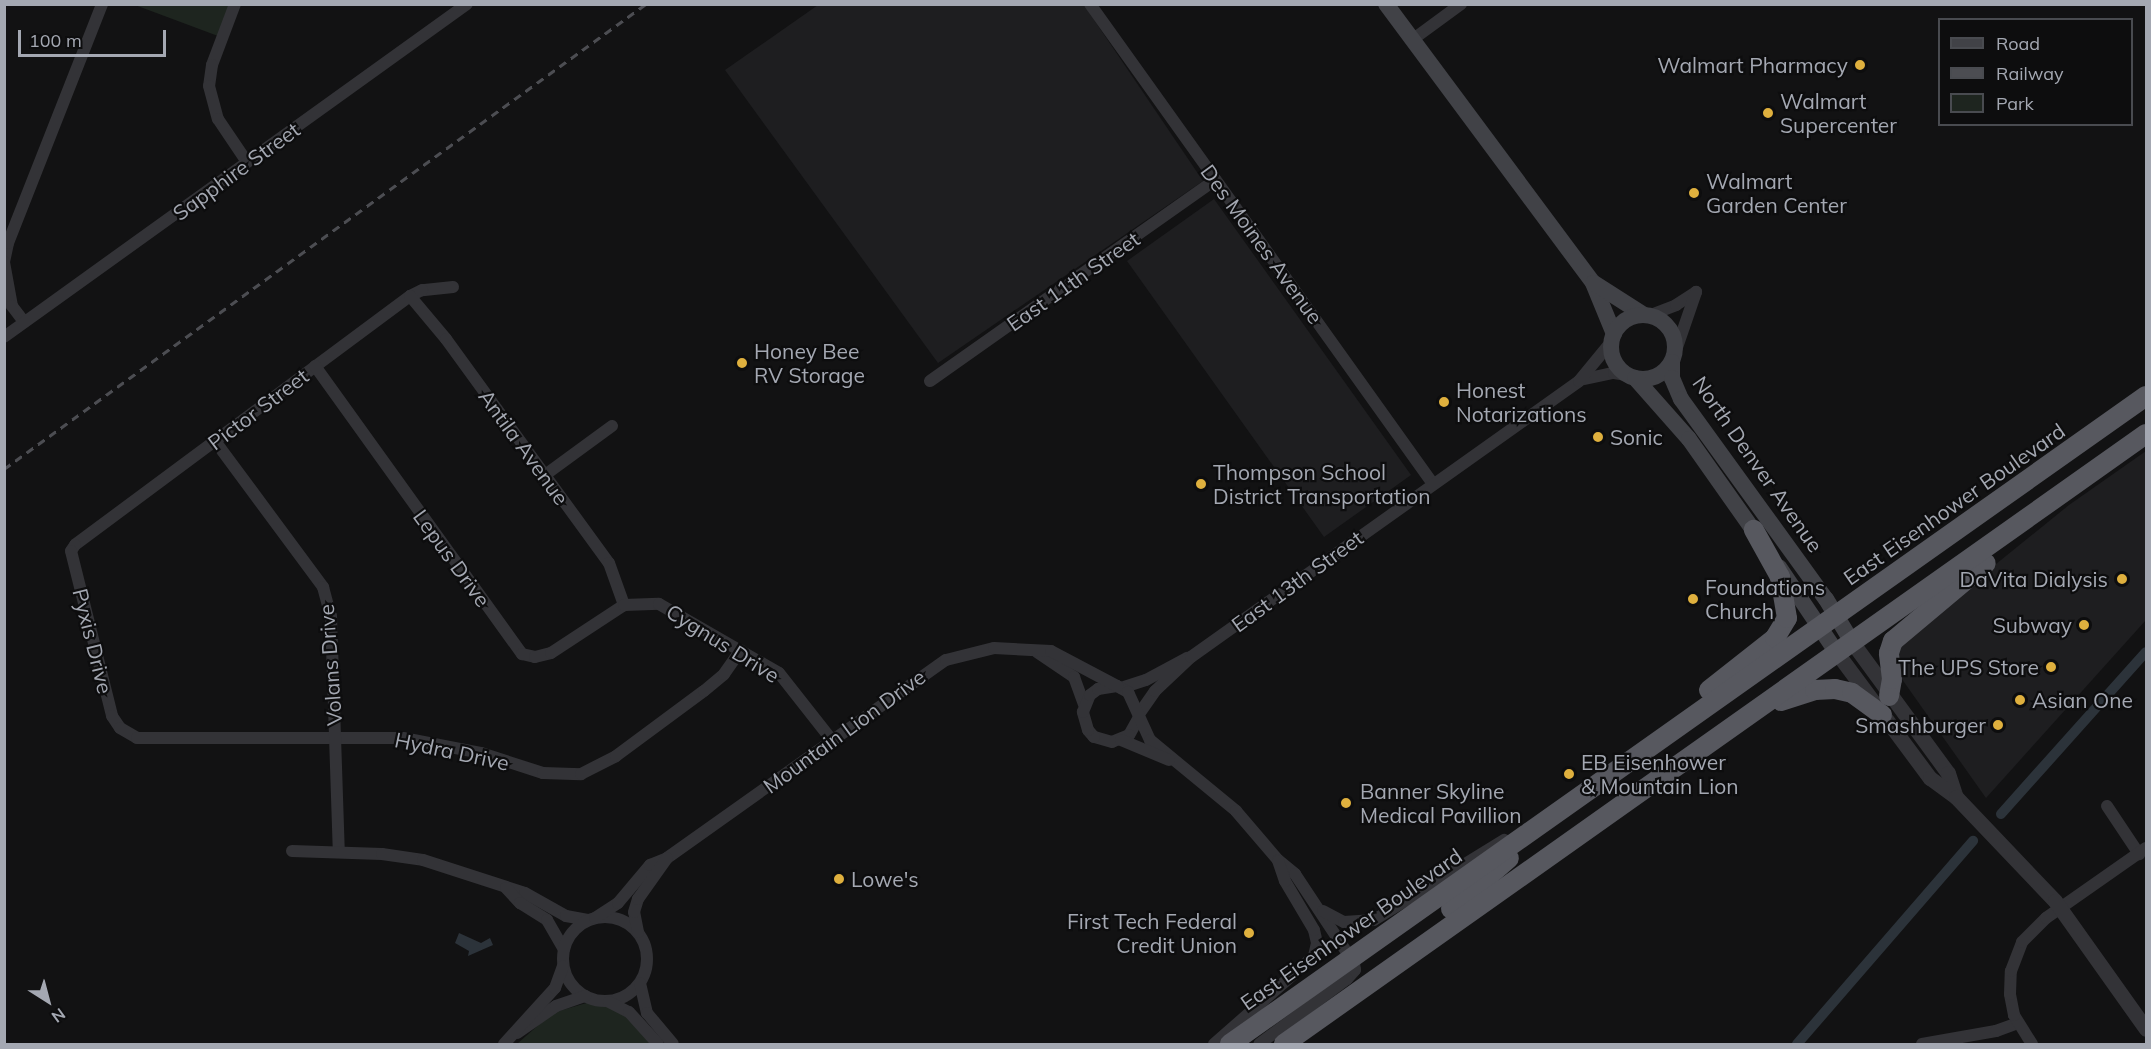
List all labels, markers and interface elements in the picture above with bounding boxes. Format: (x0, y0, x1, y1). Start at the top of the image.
scale bar (21, 18, 170, 56)
legend (1938, 18, 2133, 126)
text: 100 m (29, 29, 82, 52)
text: Road (1996, 32, 2040, 55)
place label: Walmart Pharmacy (1657, 52, 1848, 78)
marker: Walmart Pharmacy (1853, 58, 1867, 72)
text: Railway (1996, 62, 2064, 85)
place label: Walmart Supercenter (1780, 88, 1897, 138)
text: Park (1996, 92, 2034, 115)
marker: Walmart Supercenter (1761, 106, 1775, 120)
street label: Sapphire Street (168, 117, 304, 225)
street label: Des Moines Avenue (1196, 159, 1328, 329)
place label: Walmart Garden Center (1706, 168, 1847, 218)
marker: Walmart Garden Center (1687, 186, 1701, 200)
street label: East 11th Street (1002, 226, 1144, 336)
place label: Honey Bee RV Storage (754, 338, 865, 388)
marker: Honey Bee RV Storage (735, 356, 749, 370)
street label: Pictor Street (203, 363, 313, 455)
street label: North Denver Avenue (1688, 371, 1828, 557)
place label: Honest Notarizations (1456, 377, 1587, 427)
street label: Antila Avenue (474, 384, 574, 510)
marker: Honest Notarizations (1437, 395, 1451, 409)
street label: East Eisenhower Boulevard (1838, 418, 2070, 590)
place label: Sonic (1610, 424, 1663, 450)
marker: Sonic (1591, 430, 1605, 444)
place label: Thompson School District Transportation (1213, 459, 1430, 509)
marker: Thompson School District Transportation (1194, 477, 1208, 491)
street label: Lepus Drive (408, 504, 496, 612)
street label: East 13th Street (1226, 525, 1368, 637)
place label: DaVita Dialysis (1960, 566, 2108, 592)
marker: DaVita Dialysis (2113, 570, 2131, 588)
place label: Foundations Church (1705, 574, 1825, 624)
street label: Pyxis Drive (68, 586, 118, 696)
marker: Foundations Church (1686, 592, 1700, 606)
street label: Cygnus Drive (662, 598, 784, 688)
street label: Volans Drive (313, 603, 347, 727)
place label: Subway (1993, 612, 2072, 638)
marker: Subway (2077, 618, 2091, 632)
place label: The UPS Store (1898, 654, 2039, 680)
marker: The UPS Store (2044, 660, 2058, 674)
street label: Mountain Lion Drive (758, 664, 930, 798)
place label: Asian One (2032, 687, 2133, 713)
marker: Asian One (2013, 693, 2027, 707)
place label: Smashburger (1855, 712, 1986, 738)
marker: Smashburger (1991, 718, 2005, 732)
street label: Hydra Drive (393, 727, 511, 775)
place label: EB Eisenhower & Mountain Lion (1581, 749, 1738, 799)
marker: EB Eisenhower & Mountain Lion (1562, 767, 1576, 781)
place label: Banner Skyline Medical Pavillion (1360, 778, 1522, 828)
marker: Banner Skyline Medical Pavillion (1337, 794, 1355, 812)
street label: East Eisenhower Boulevard (1235, 843, 1467, 1015)
place label: Lowe's (851, 866, 919, 892)
marker: Lowe's (832, 872, 846, 886)
place label: First Tech Federal Credit Union (1067, 908, 1237, 958)
marker: First Tech Federal Credit Union (1242, 926, 1256, 940)
north arrow (18, 971, 78, 1031)
text: N (48, 1004, 69, 1027)

